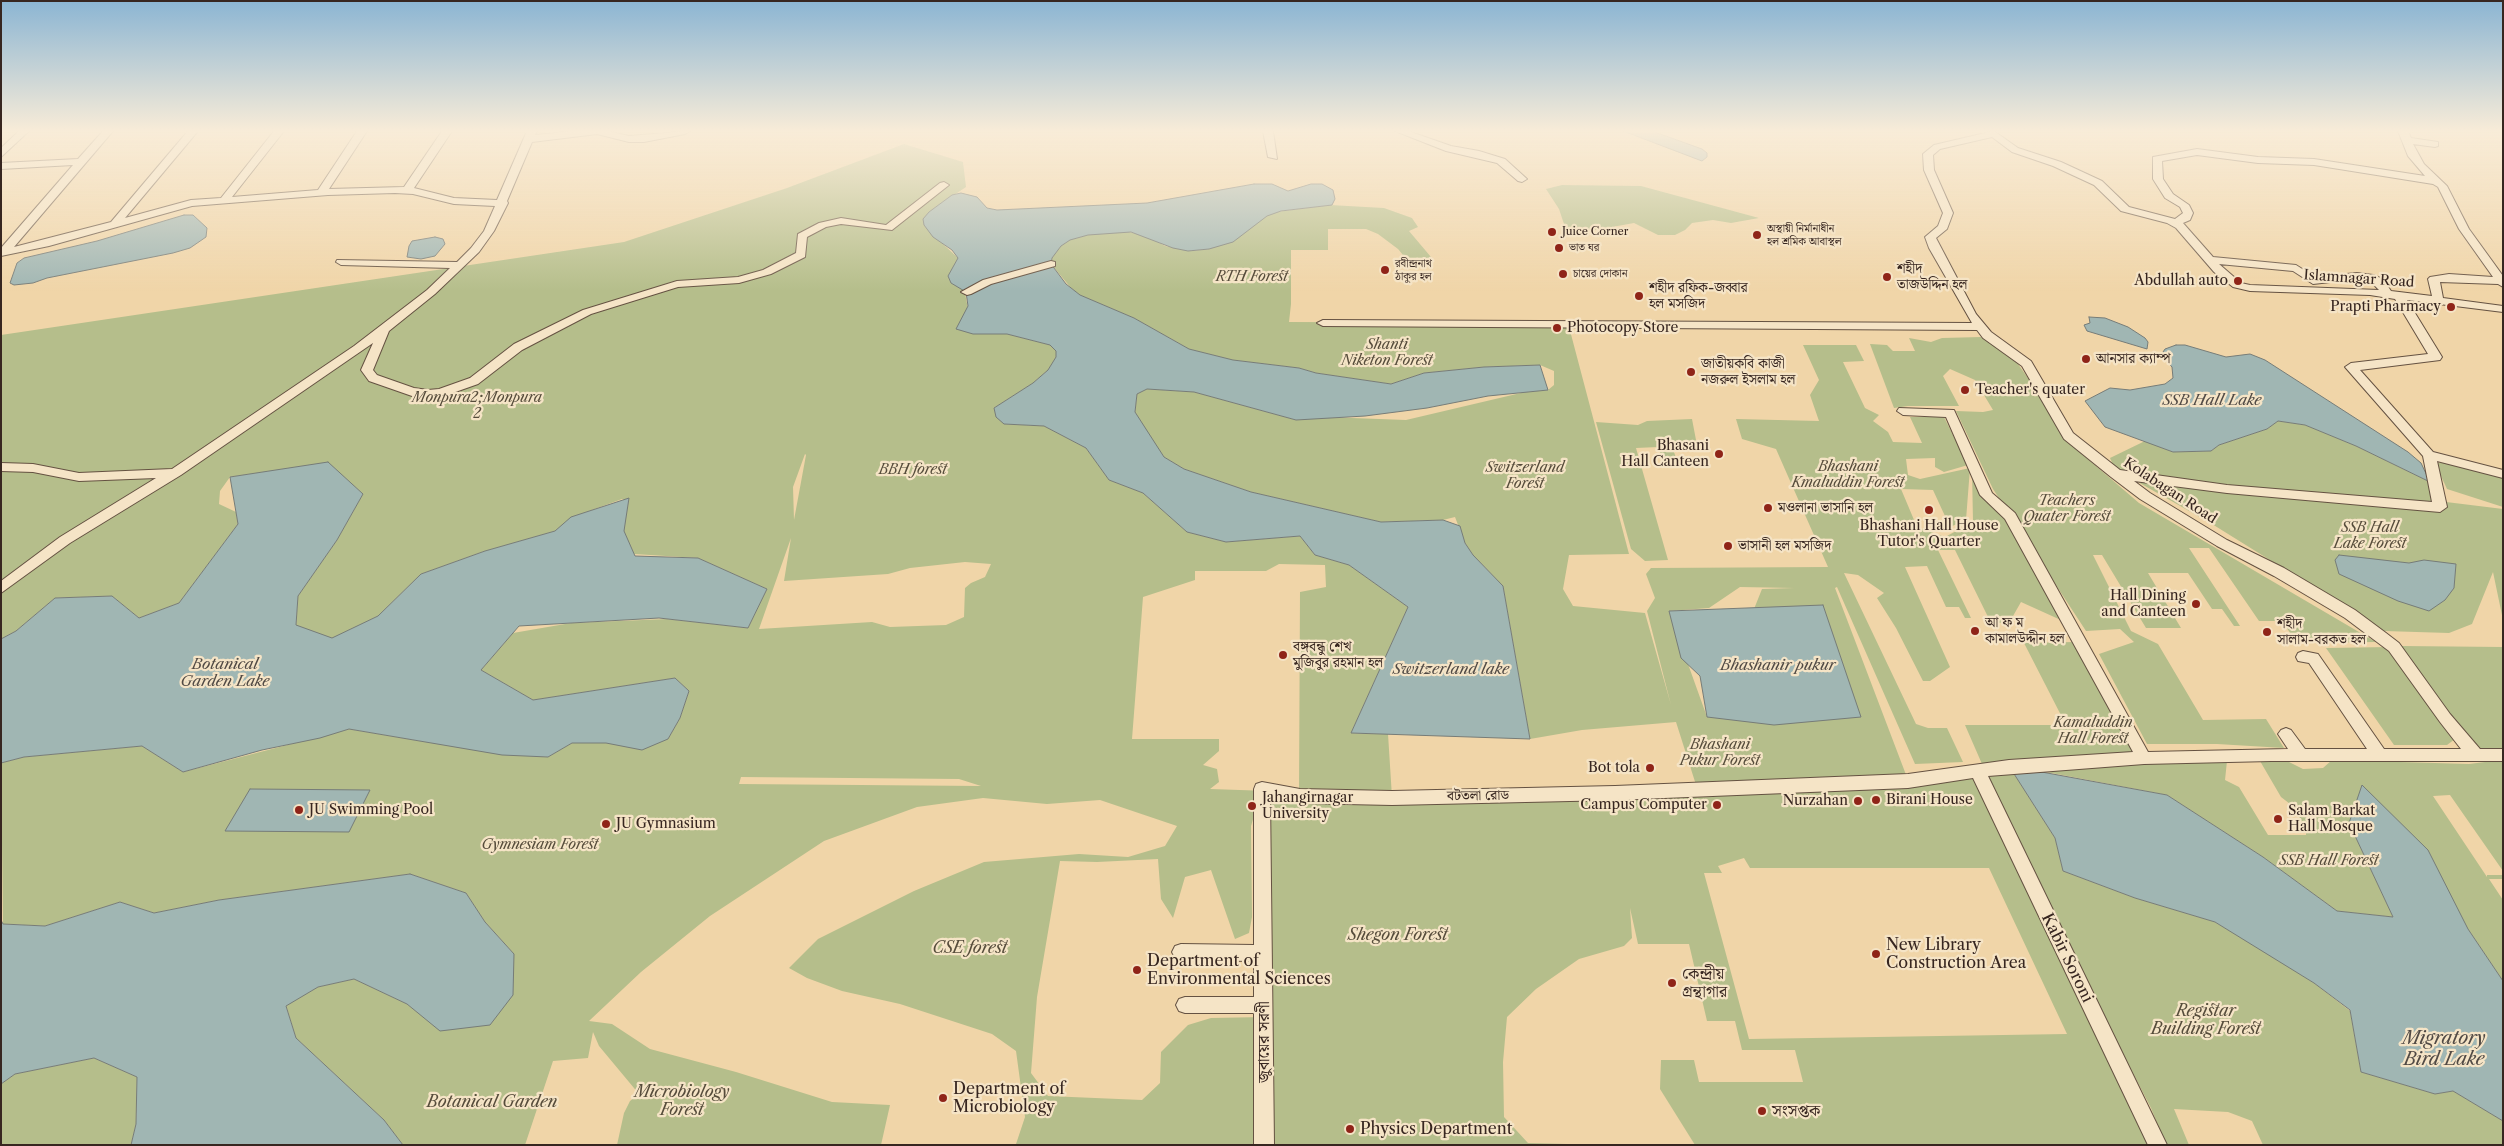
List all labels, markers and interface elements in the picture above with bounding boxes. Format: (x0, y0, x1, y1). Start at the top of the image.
place label: অস্থায়ী নির্মানাধীন হল শ্রমিক আবাস্থল (1767, 222, 1842, 248)
place label: Juice Corner (1562, 225, 1628, 239)
marker: Juice Corner (1546, 226, 1558, 238)
marker: অস্থায়ী নির্মানাধীন হল শ্রমিক আবাস্থল (1751, 229, 1763, 241)
place label: ভাত ঘর (1569, 241, 1599, 255)
marker: ভাত ঘর (1553, 242, 1565, 254)
place label: রবীন্দ্রনাথ ঠাকুর হল (1395, 257, 1432, 283)
place label: শহীদ তাজউদ্দিন হল (1897, 261, 1967, 294)
marker: রবীন্দ্রনাথ ঠাকুর হল (1379, 264, 1391, 276)
place label: চায়ের দোকান (1573, 267, 1627, 281)
street label: Islamnagar Road (2303, 267, 2415, 291)
marker: চায়ের দোকান (1557, 268, 1569, 280)
park label: RTH Forest (1216, 269, 1288, 285)
marker: শহীদ তাজউদ্দিন হল (1881, 271, 1893, 283)
place label: Abdullah auto (2134, 273, 2228, 289)
marker: Abdullah auto (2232, 275, 2244, 287)
place label: শহীদ রফিক-জব্বার হল মসজিদ (1649, 280, 1748, 312)
marker: শহীদ রফিক-জব্বার হল মসজিদ (1633, 290, 1645, 302)
place label: Prapti Pharmacy (2330, 299, 2441, 315)
marker: Prapti Pharmacy (2445, 301, 2457, 313)
place label: Photocopy Store (1567, 320, 1678, 336)
marker: Photocopy Store (1551, 322, 1563, 334)
park label: Shanti Niketon Forest (1341, 337, 1433, 370)
place label: আনসার ক্যাম্প (2096, 351, 2171, 367)
marker: আনসার ক্যাম্প (2080, 353, 2092, 365)
place label: জাতীয়কবি কাজী নজরুল ইসলাম হল (1701, 356, 1795, 388)
marker: জাতীয়কবি কাজী নজরুল ইসলাম হল (1685, 366, 1697, 378)
place label: Teacher's quater (1975, 382, 2085, 398)
marker: Teacher's quater (1959, 384, 1971, 396)
park label: Monpura2;Monpura 2 (412, 390, 542, 422)
water label: SSB Hall Lake (2162, 392, 2262, 410)
place label: Bhasani Hall Canteen (1621, 438, 1709, 471)
marker: Bhasani Hall Canteen (1713, 448, 1725, 460)
street label: Kolabagan Road (2120, 454, 2220, 528)
park label: Bhashani Kmaluddin Forest (1792, 459, 1904, 492)
park label: Switzerland Forest (1486, 460, 1564, 492)
park label: BBH forest (879, 462, 947, 478)
park label: Teachers Quater Forest (2023, 493, 2111, 526)
place label: মওলানা ভাসানি হল (1778, 500, 1873, 516)
marker: মওলানা ভাসানি হল (1762, 502, 1774, 514)
marker: Bhashani Hall House Tutor's Quarter (1923, 504, 1935, 516)
place label: Bhashani Hall House Tutor's Quarter (1860, 518, 1998, 550)
park label: SSB Hall Lake Forest (2333, 520, 2407, 552)
place label: ভাসানী হল মসজিদ (1738, 538, 1831, 554)
marker: ভাসানী হল মসজিদ (1722, 540, 1734, 552)
place label: Hall Dining and Canteen (2101, 588, 2186, 620)
marker: Hall Dining and Canteen (2190, 598, 2202, 610)
place label: আ ফ ম কামালউদ্দীন হল (1985, 615, 2065, 648)
place label: শহীদ সালাম-বরকত হল (2277, 616, 2366, 648)
marker: আ ফ ম কামালউদ্দীন হল (1969, 625, 1981, 637)
marker: শহীদ সালাম-বরকত হল (2261, 626, 2273, 638)
place label: বঙ্গবন্ধু শেখ মুজিবুর রহমান হল (1293, 639, 1383, 672)
marker: বঙ্গবন্ধু শেখ মুজিবুর রহমান হল (1277, 649, 1289, 661)
water label: Botanical Garden Lake (180, 656, 270, 691)
water label: Bhashanir pukur (1720, 657, 1836, 675)
water label: Switzerland lake (1393, 661, 1509, 679)
park label: Kamaluddin Hall Forest (2053, 715, 2133, 748)
park label: Bhashani Pukur Forest (1680, 737, 1760, 770)
place label: Bot tola (1588, 760, 1640, 776)
marker: Bot tola (1644, 762, 1656, 774)
street label: বটতলা রোড (1447, 787, 1509, 805)
place label: Jahangirnagar University (1262, 790, 1353, 822)
place label: Birani House (1886, 792, 1973, 808)
place label: Nurzahan (1783, 793, 1848, 809)
marker: Birani House (1870, 794, 1882, 806)
marker: Nurzahan (1852, 795, 1864, 807)
place label: Campus Computer (1580, 797, 1707, 813)
marker: Campus Computer (1711, 799, 1723, 811)
marker: Jahangirnagar University (1246, 800, 1258, 812)
place label: JU Swimming Pool (309, 802, 433, 818)
place label: Salam Barkat Hall Mosque (2288, 803, 2375, 836)
marker: JU Swimming Pool (293, 804, 305, 816)
marker: Salam Barkat Hall Mosque (2272, 813, 2284, 825)
place label: JU Gymnasium (616, 816, 716, 832)
marker: JU Gymnasium (600, 818, 612, 830)
park label: Gymnesiam Forest (482, 837, 598, 853)
park label: SSB Hall Forest (2279, 853, 2379, 869)
street label: Kabir Soroni (2037, 910, 2097, 1006)
park label: Shegon Forest (1348, 925, 1448, 945)
place label: New Library Construction Area (1886, 935, 2026, 973)
park label: CSE forest (933, 938, 1007, 958)
marker: New Library Construction Area (1870, 948, 1882, 960)
place label: Department of Environmental Sciences (1147, 951, 1331, 989)
marker: Department of Environmental Sciences (1131, 964, 1143, 976)
place label: কেন্দ্রীয় গ্রন্থাগার (1682, 964, 1727, 1002)
marker: কেন্দ্রীয় গ্রন্থাগার (1666, 977, 1678, 989)
street label: জুবায়ের সরণী (1254, 1001, 1274, 1083)
park label: Registar Building Forest (2151, 1001, 2261, 1039)
water label: Migratory Bird Lake (2402, 1028, 2486, 1070)
place label: Department of Microbiology (953, 1079, 1065, 1117)
park label: Microbiology Forest (634, 1082, 730, 1120)
park label: Botanical Garden (427, 1092, 557, 1112)
marker: Department of Microbiology (937, 1092, 949, 1104)
place label: সংসপ্তক (1772, 1101, 1820, 1121)
marker: সংসপ্তক (1756, 1105, 1768, 1117)
place label: Physics Department (1360, 1119, 1512, 1139)
marker: Physics Department (1344, 1123, 1356, 1135)

